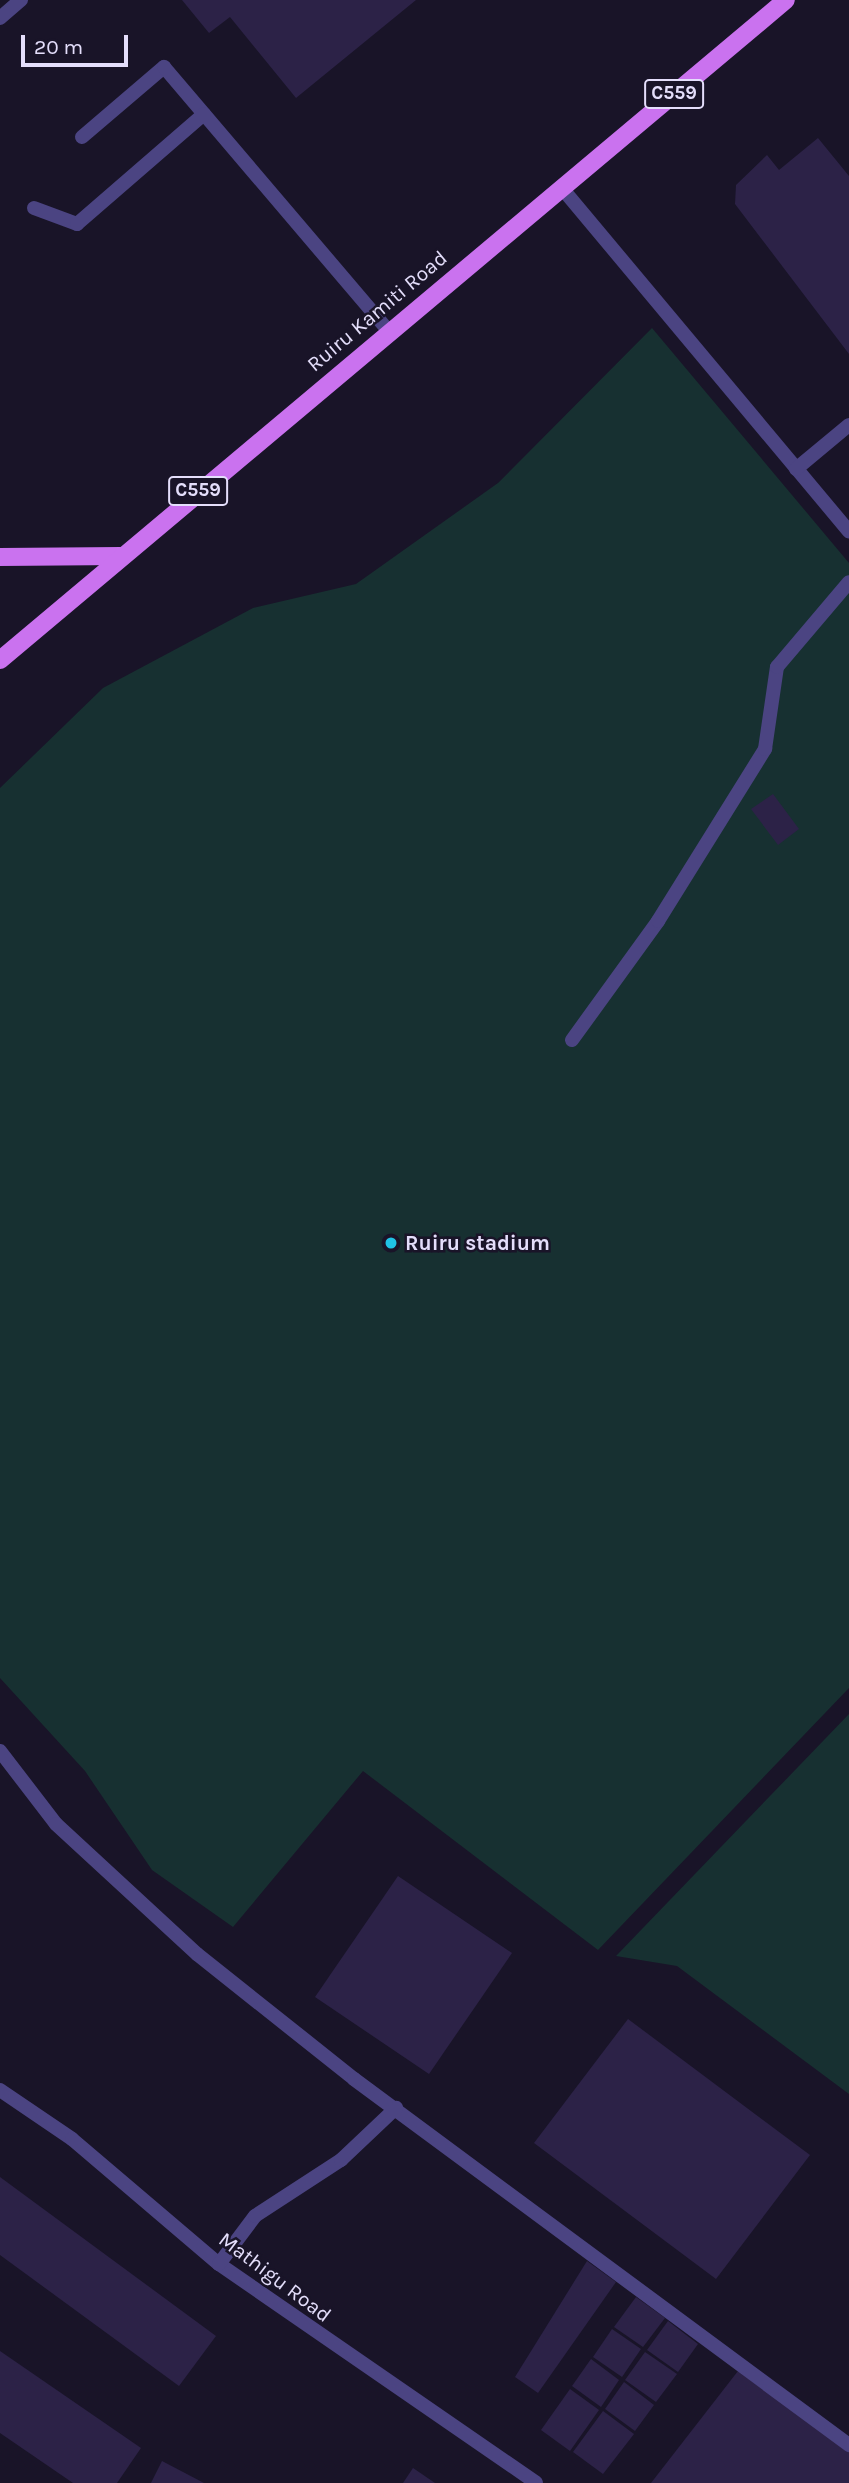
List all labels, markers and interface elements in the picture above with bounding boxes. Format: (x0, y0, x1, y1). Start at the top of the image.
scale bar (24, 21, 131, 65)
text: 20 m (34, 35, 83, 59)
road number: C559 (642, 78, 706, 110)
street label: Ruiru Kamiti Road (302, 245, 452, 377)
road number: C559 (166, 476, 230, 506)
place label: Ruiru stadium (405, 1230, 550, 1256)
marker: Ruiru stadium (383, 1235, 399, 1251)
street label: Mathigu Road (214, 2227, 336, 2327)

